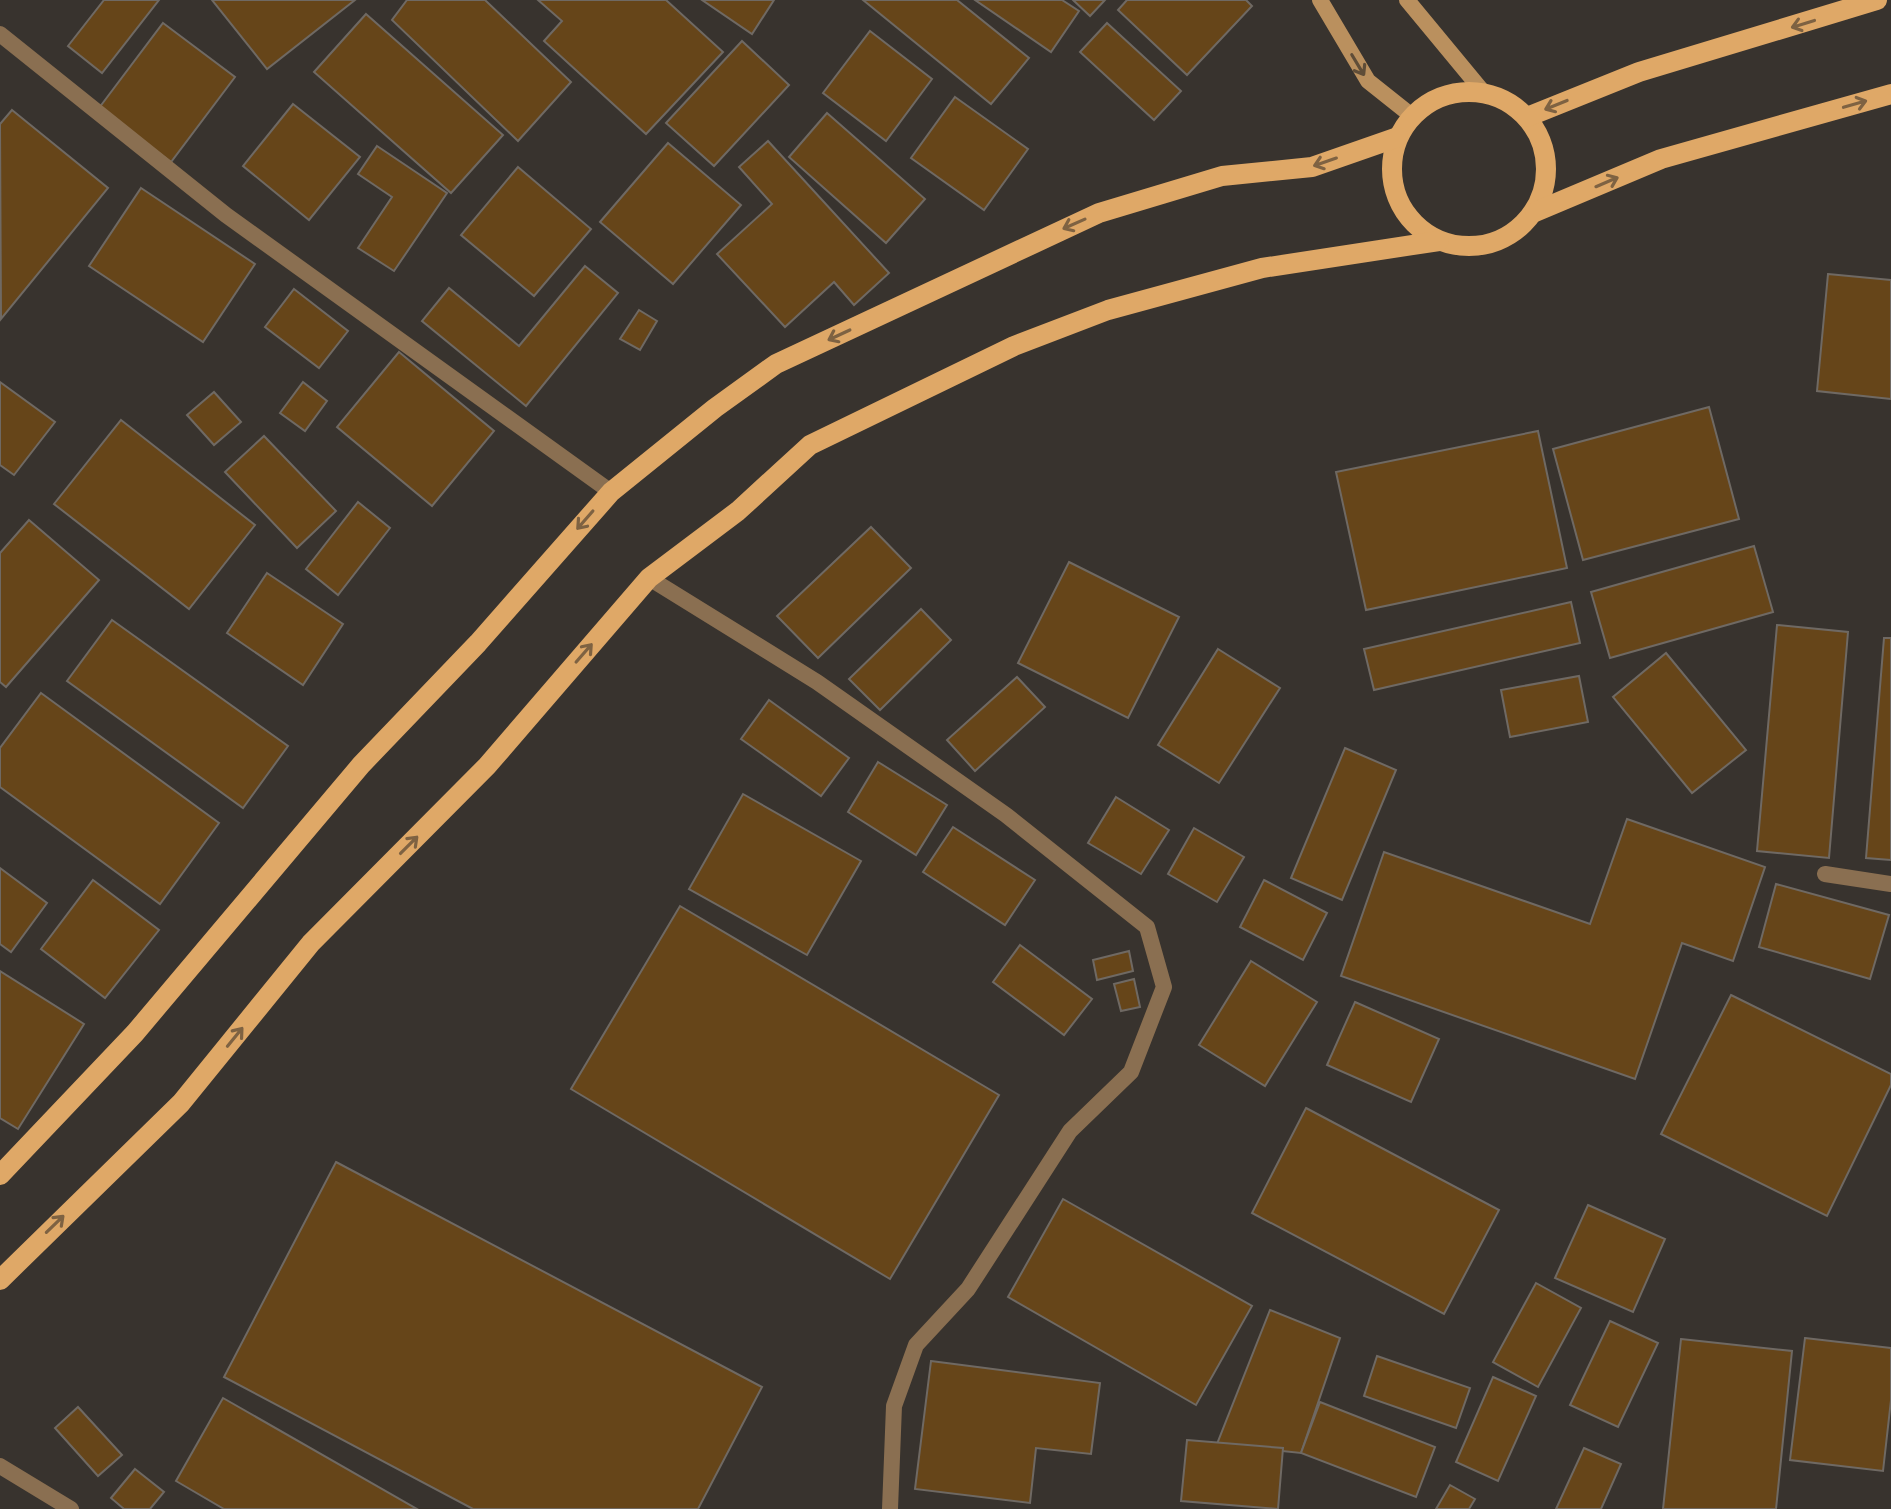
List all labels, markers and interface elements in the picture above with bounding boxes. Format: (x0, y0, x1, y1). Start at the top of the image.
one-way arrow (1790, 17, 1816, 32)
one-way arrow (1351, 53, 1367, 76)
one-way arrow (1841, 96, 1867, 111)
one-way arrow (1544, 99, 1569, 114)
one-way arrow (1312, 156, 1337, 171)
one-way arrow (1594, 173, 1619, 188)
one-way arrow (1062, 218, 1086, 233)
one-way arrow (827, 329, 851, 344)
one-way arrow (577, 510, 595, 530)
one-way arrow (575, 643, 593, 664)
one-way arrow (399, 836, 418, 855)
one-way arrow (226, 1027, 244, 1048)
one-way arrow (45, 1215, 65, 1234)

